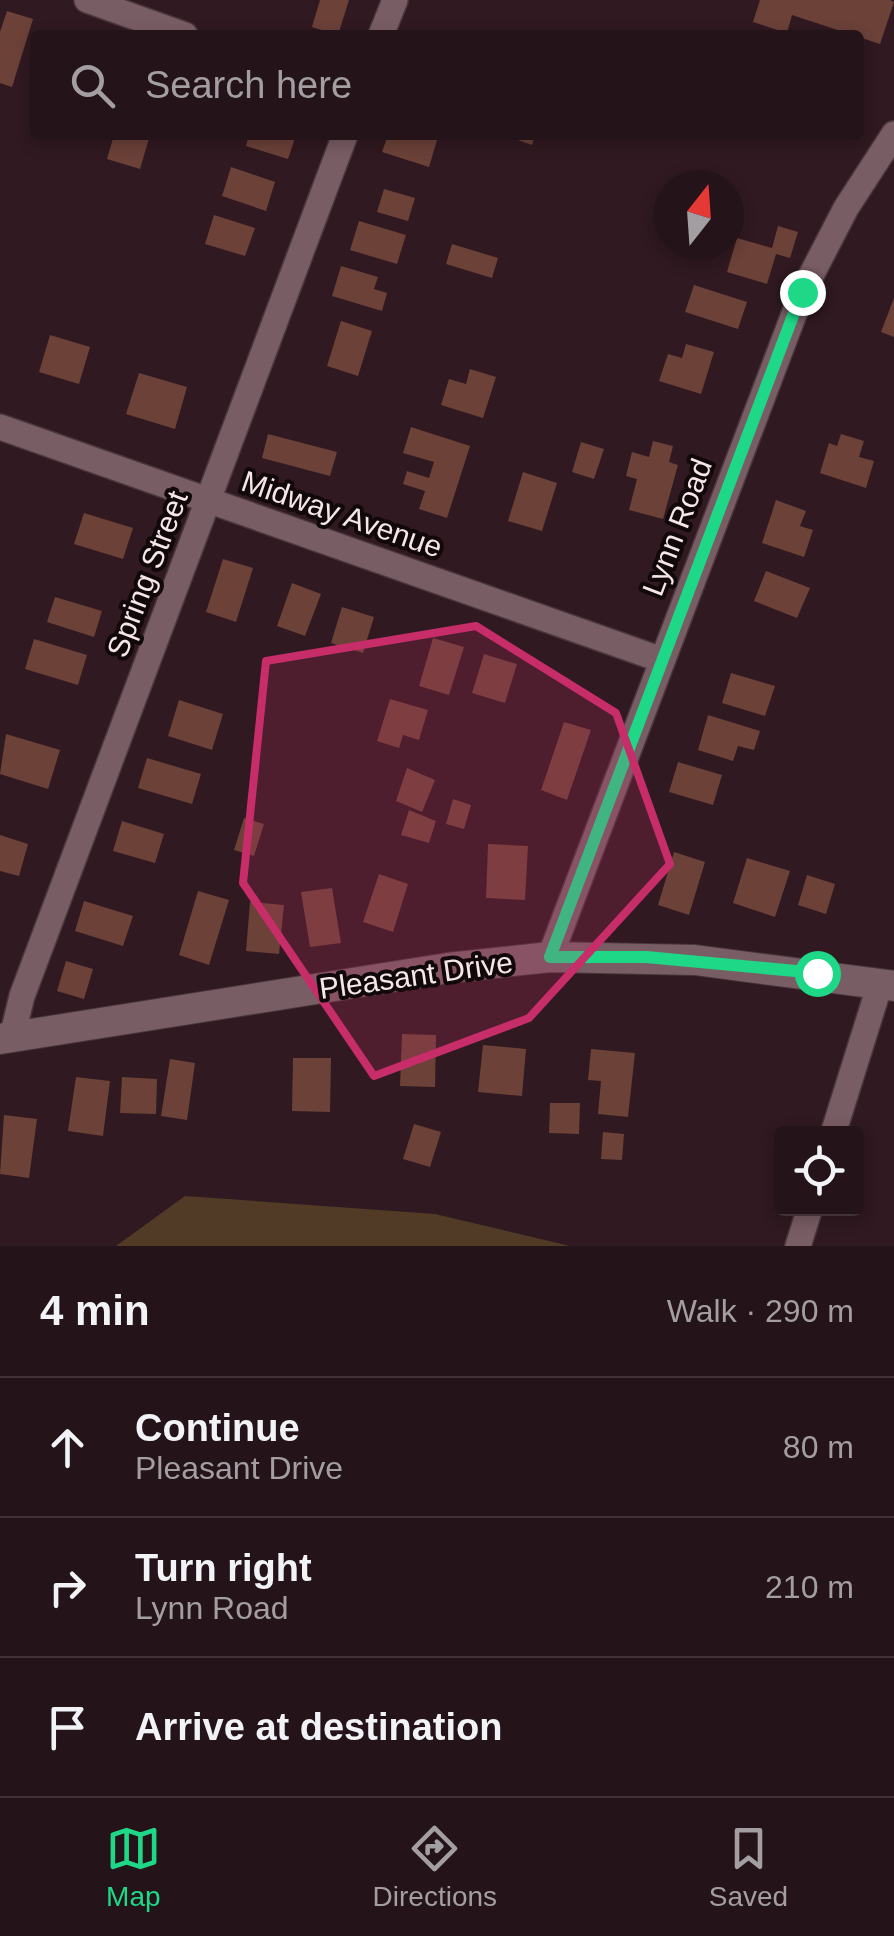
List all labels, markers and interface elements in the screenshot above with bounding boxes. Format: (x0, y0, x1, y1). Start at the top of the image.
search box (30, 30, 864, 140)
icon: search (65, 58, 120, 113)
text: Search here (145, 64, 352, 106)
north arrow (654, 170, 744, 260)
route end (780, 270, 826, 316)
street label: Lynn Road (636, 454, 718, 600)
street label: Midway Avenue (238, 464, 446, 564)
street label: Spring Street (100, 486, 194, 662)
street label: Pleasant Drive (317, 945, 515, 1005)
route start (795, 951, 841, 997)
map controls (774, 1126, 864, 1216)
button: locate (774, 1126, 864, 1216)
text: 4 min (40, 1287, 150, 1334)
text: Walk · 290 m (667, 1293, 854, 1329)
text: Continue (135, 1407, 300, 1449)
icon: ahead (40, 1420, 95, 1475)
text: 80 m (783, 1429, 854, 1465)
text: Pleasant Drive (135, 1450, 343, 1486)
text: Turn right (135, 1547, 312, 1589)
icon: right (40, 1560, 95, 1615)
text: 210 m (765, 1569, 854, 1605)
text: Lynn Road (135, 1590, 289, 1626)
icon: arrive (40, 1700, 95, 1755)
text: Arrive at destination (135, 1706, 502, 1748)
tab: Map (106, 1821, 161, 1913)
tab: Directions (373, 1821, 497, 1913)
tab: Saved (709, 1821, 788, 1913)

